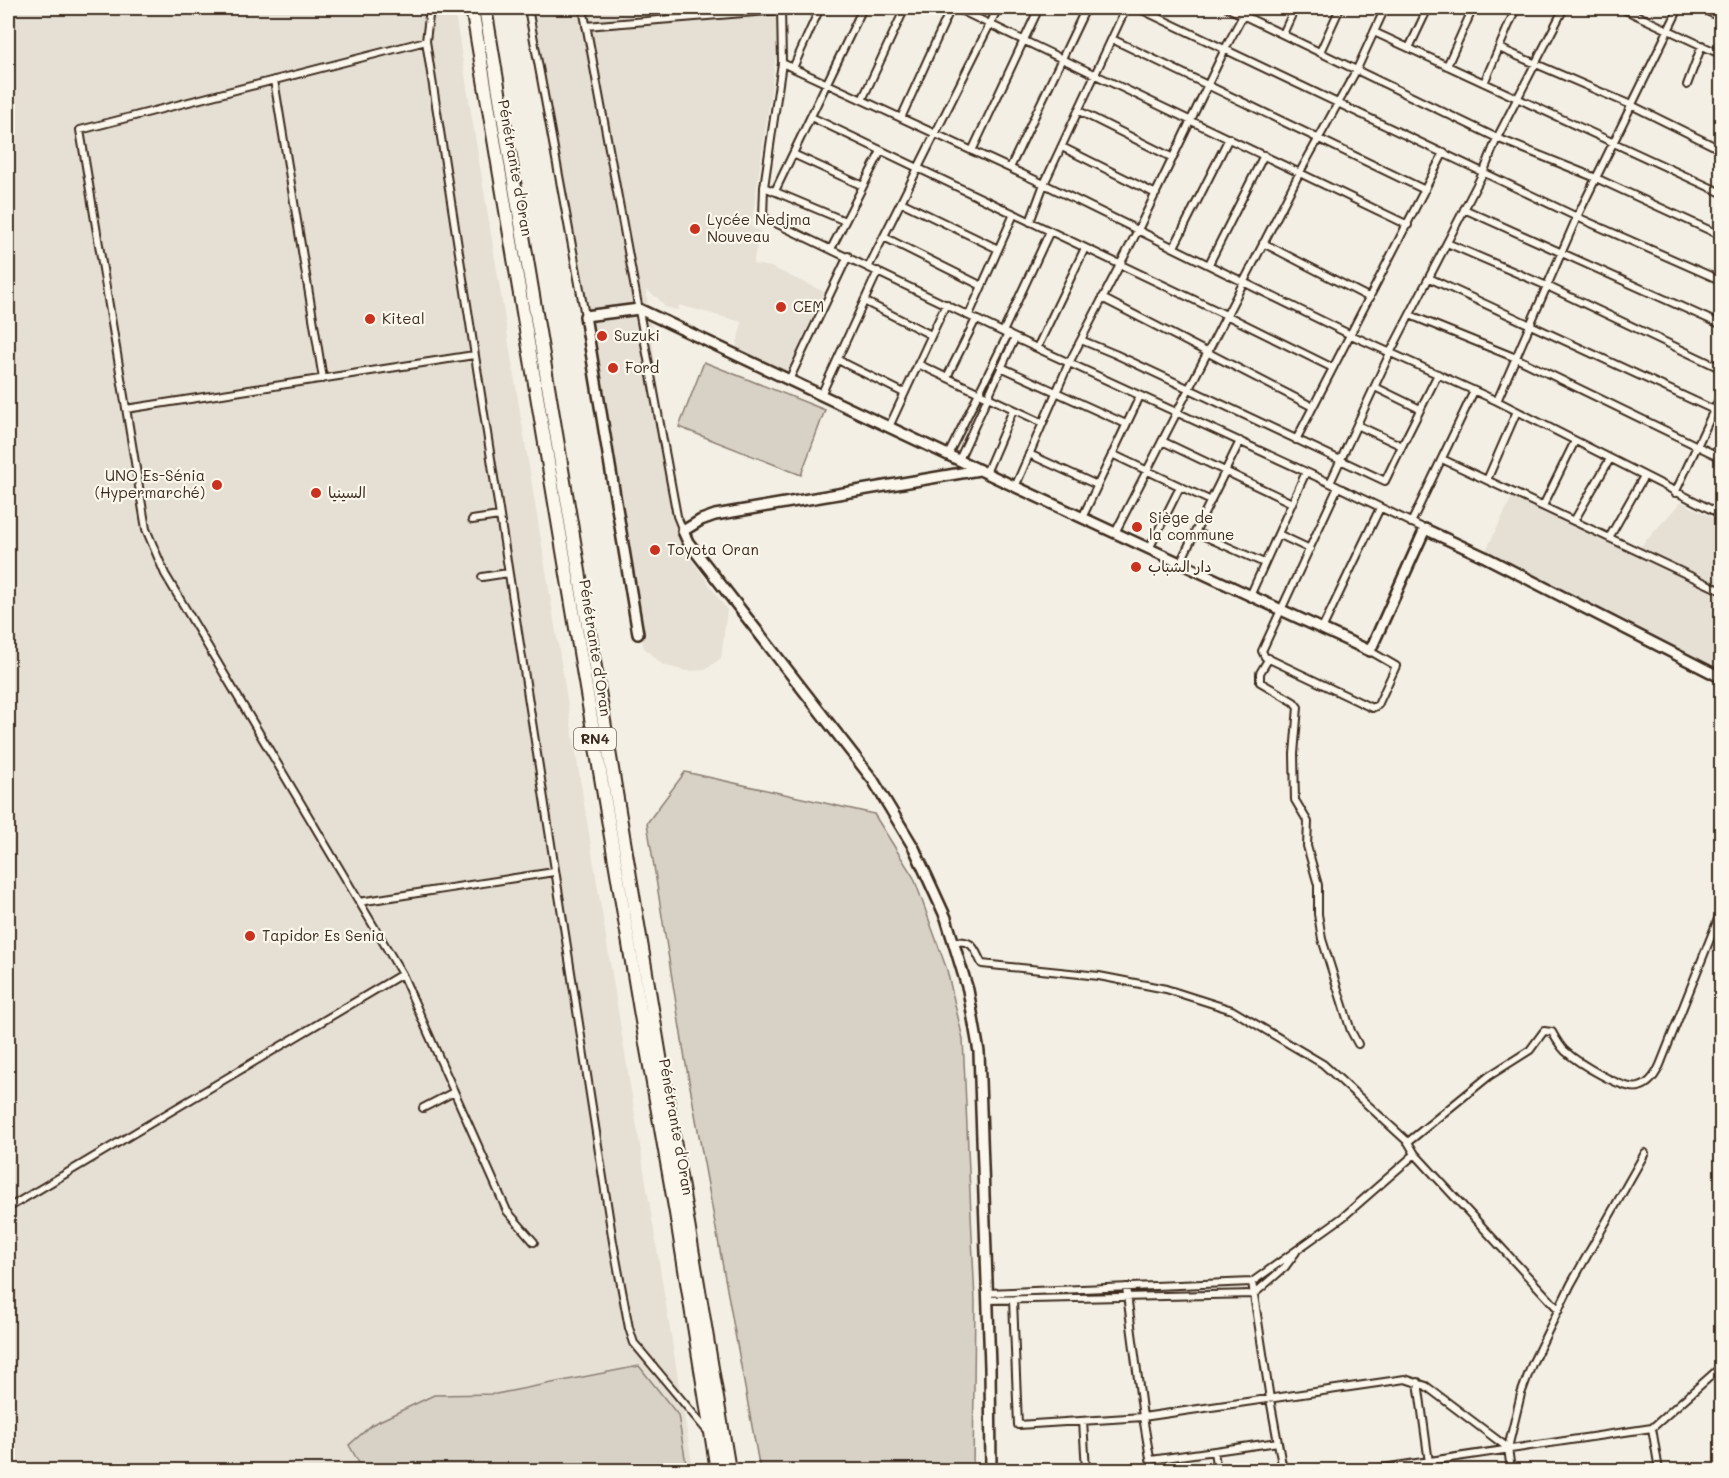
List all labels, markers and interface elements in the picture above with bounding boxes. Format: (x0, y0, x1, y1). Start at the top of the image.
street label: Pénétrante d'Oran (494, 98, 538, 238)
place label: Lycée Nedjma Nouveau (707, 209, 811, 246)
marker: Lycée Nedjma Nouveau (688, 222, 702, 236)
place label: CEM (793, 296, 824, 316)
marker: CEM (774, 300, 788, 314)
place label: Kiteal (382, 308, 425, 328)
marker: Kiteal (363, 312, 377, 326)
place label: Suzuki (614, 325, 660, 345)
marker: Suzuki (595, 329, 609, 343)
place label: Ford (625, 357, 659, 377)
marker: Ford (606, 361, 620, 375)
place label: UNO Es-Sénia (Hypermarché) (95, 465, 205, 502)
marker: UNO Es-Sénia (Hypermarché) (210, 478, 224, 492)
place label: السينيا (328, 482, 366, 502)
marker: السينيا (309, 486, 323, 500)
place label: Siège de la commune (1149, 507, 1234, 544)
marker: Siège de la commune (1130, 520, 1144, 534)
place label: Toyota Oran (667, 539, 759, 559)
marker: Toyota Oran (648, 543, 662, 557)
place label: دار الشباب (1148, 556, 1211, 576)
marker: دار الشباب (1129, 560, 1143, 574)
street label: Pénétrante d'Oran (575, 578, 617, 718)
road number: RN4 (574, 728, 616, 750)
place label: Tapidor Es Senia (262, 925, 385, 945)
marker: Tapidor Es Senia (243, 929, 257, 943)
street label: Pénétrante d'Oran (655, 1057, 699, 1197)

